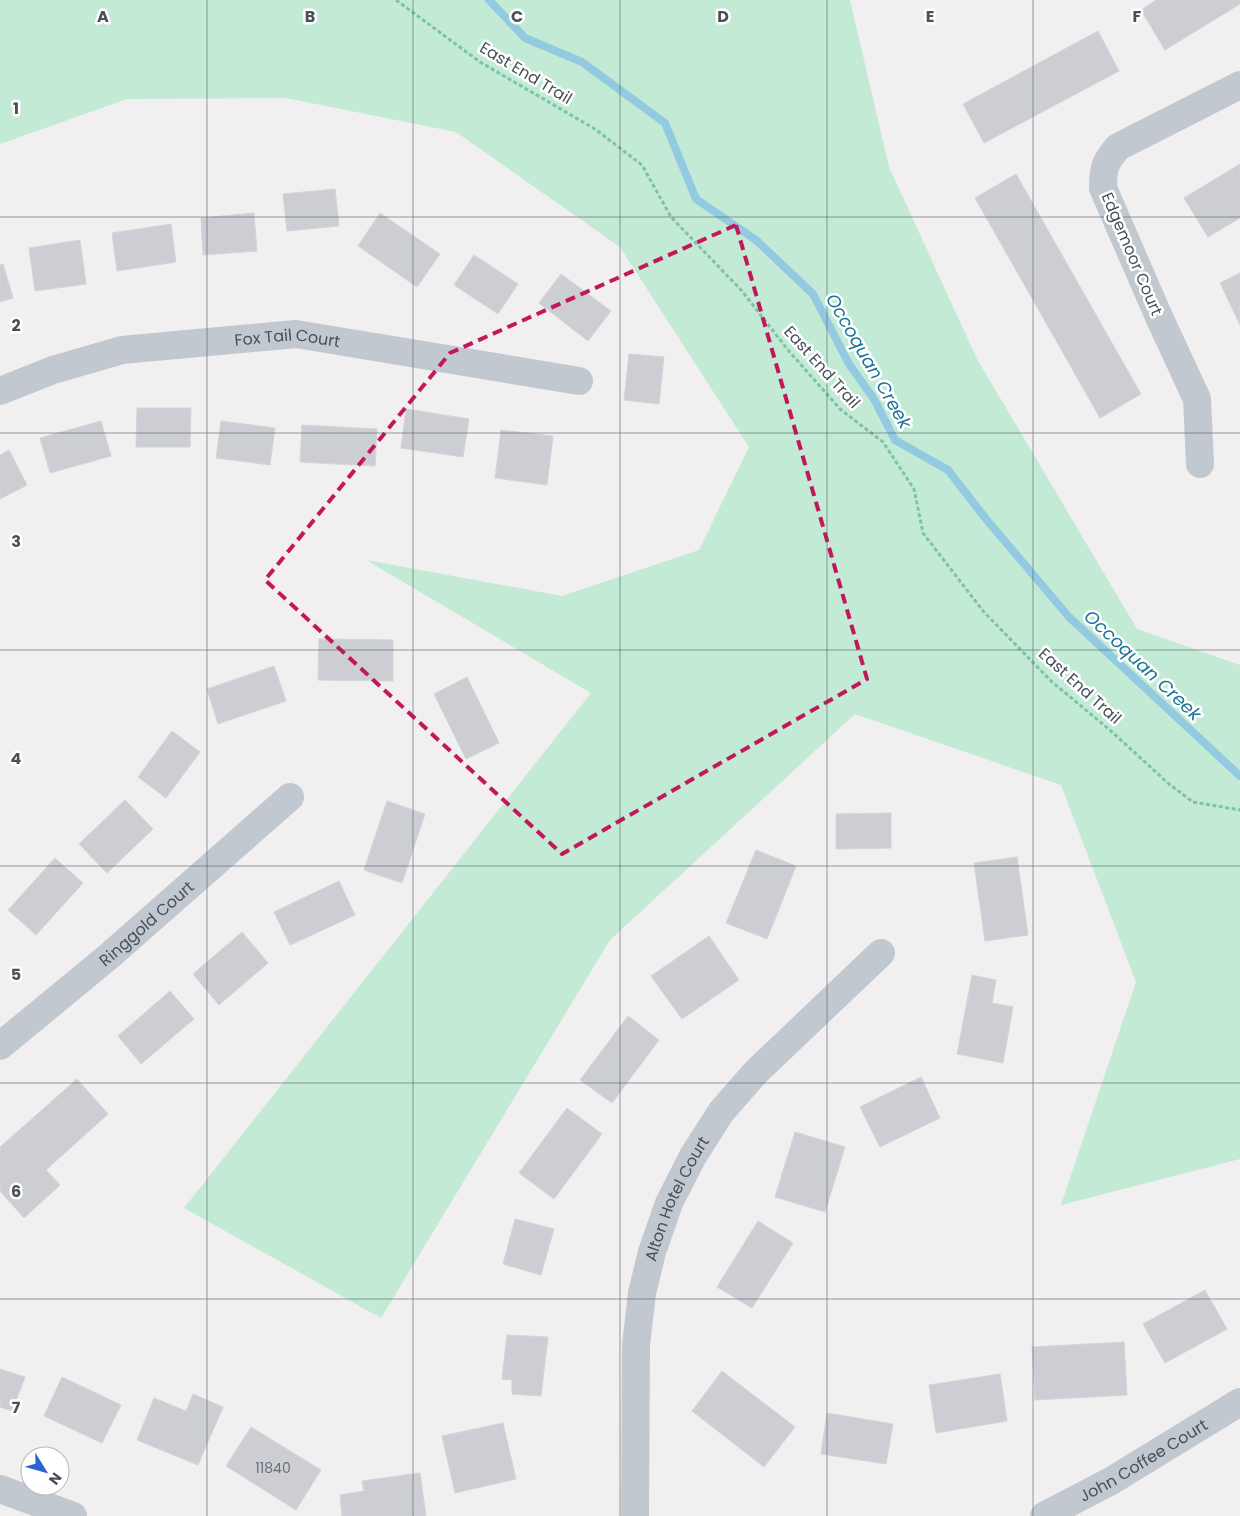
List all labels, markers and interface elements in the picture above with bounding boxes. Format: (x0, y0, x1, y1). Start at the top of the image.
text: A (97, 5, 109, 28)
text: B (305, 5, 315, 28)
text: C (511, 5, 523, 28)
text: D (717, 5, 729, 28)
text: E (926, 5, 934, 28)
text: F (1133, 5, 1142, 28)
street label: East End Trail (475, 36, 577, 110)
text: 1 (13, 97, 19, 120)
street label: Edgemoor Court (1096, 189, 1168, 319)
water label: Occoquan Creek (820, 289, 918, 434)
text: 2 (11, 314, 21, 337)
street label: East End Trail (779, 321, 865, 413)
street label: Fox Tail Court (233, 323, 342, 353)
text: 3 (11, 530, 21, 553)
water label: Occoquan Creek (1079, 604, 1208, 727)
street label: East End Trail (1034, 643, 1126, 729)
text: 4 (11, 747, 22, 770)
street label: Ringgold Court (94, 875, 199, 971)
text: 5 (11, 963, 21, 986)
street label: Alton Hotel Court (639, 1132, 714, 1264)
text: 6 (11, 1180, 21, 1203)
text: 7 (12, 1396, 21, 1419)
street label: John Coffee Court (1075, 1413, 1212, 1507)
north arrow (20, 1446, 70, 1496)
house number: 11840 (255, 1458, 291, 1478)
text: N (44, 1469, 67, 1489)

